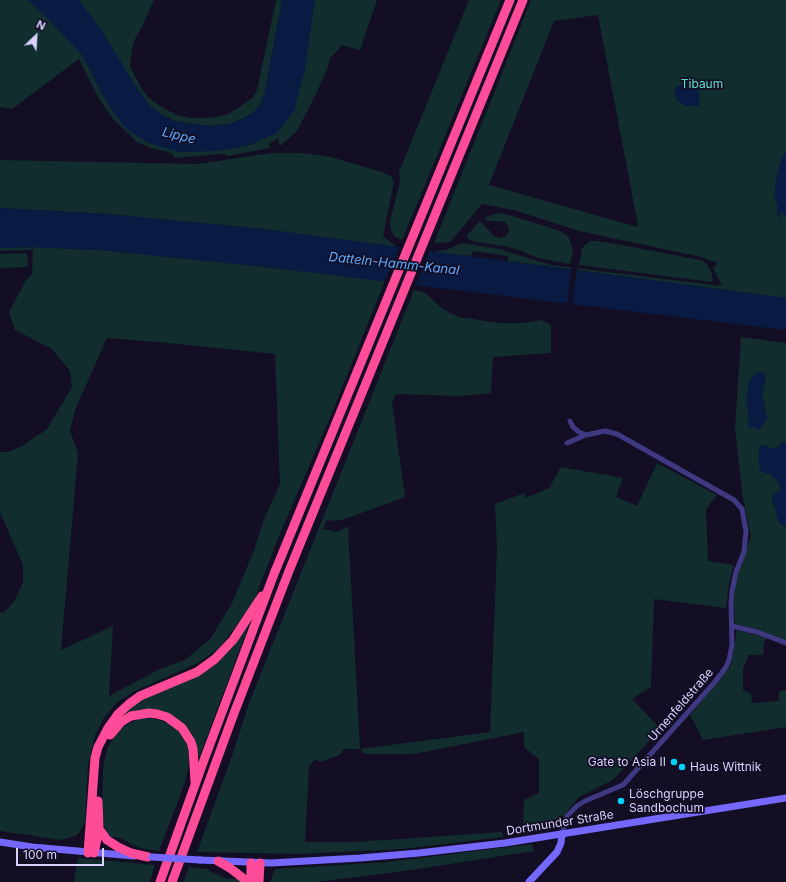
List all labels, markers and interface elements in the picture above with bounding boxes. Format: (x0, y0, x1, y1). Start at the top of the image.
north arrow (16, 16, 56, 56)
text: N (34, 17, 48, 33)
park label: Tibaum (681, 77, 723, 91)
water label: Lippe (161, 124, 197, 148)
water label: Datteln-Hamm-Kanal (328, 249, 460, 279)
street label: Urnenfeldstraße (645, 666, 717, 744)
place label: Gate to Asia II (588, 755, 666, 769)
marker: Gate to Asia II (669, 757, 679, 767)
place label: Haus Wittnik (690, 760, 761, 774)
marker: Haus Wittnik (677, 762, 687, 772)
place label: Löschgruppe Sandbochum (629, 787, 704, 815)
marker: Löschgruppe Sandbochum (616, 796, 626, 806)
street label: Dortmunder Straße (505, 807, 615, 839)
scale bar (18, 840, 106, 866)
text: 100 m (23, 847, 57, 862)

